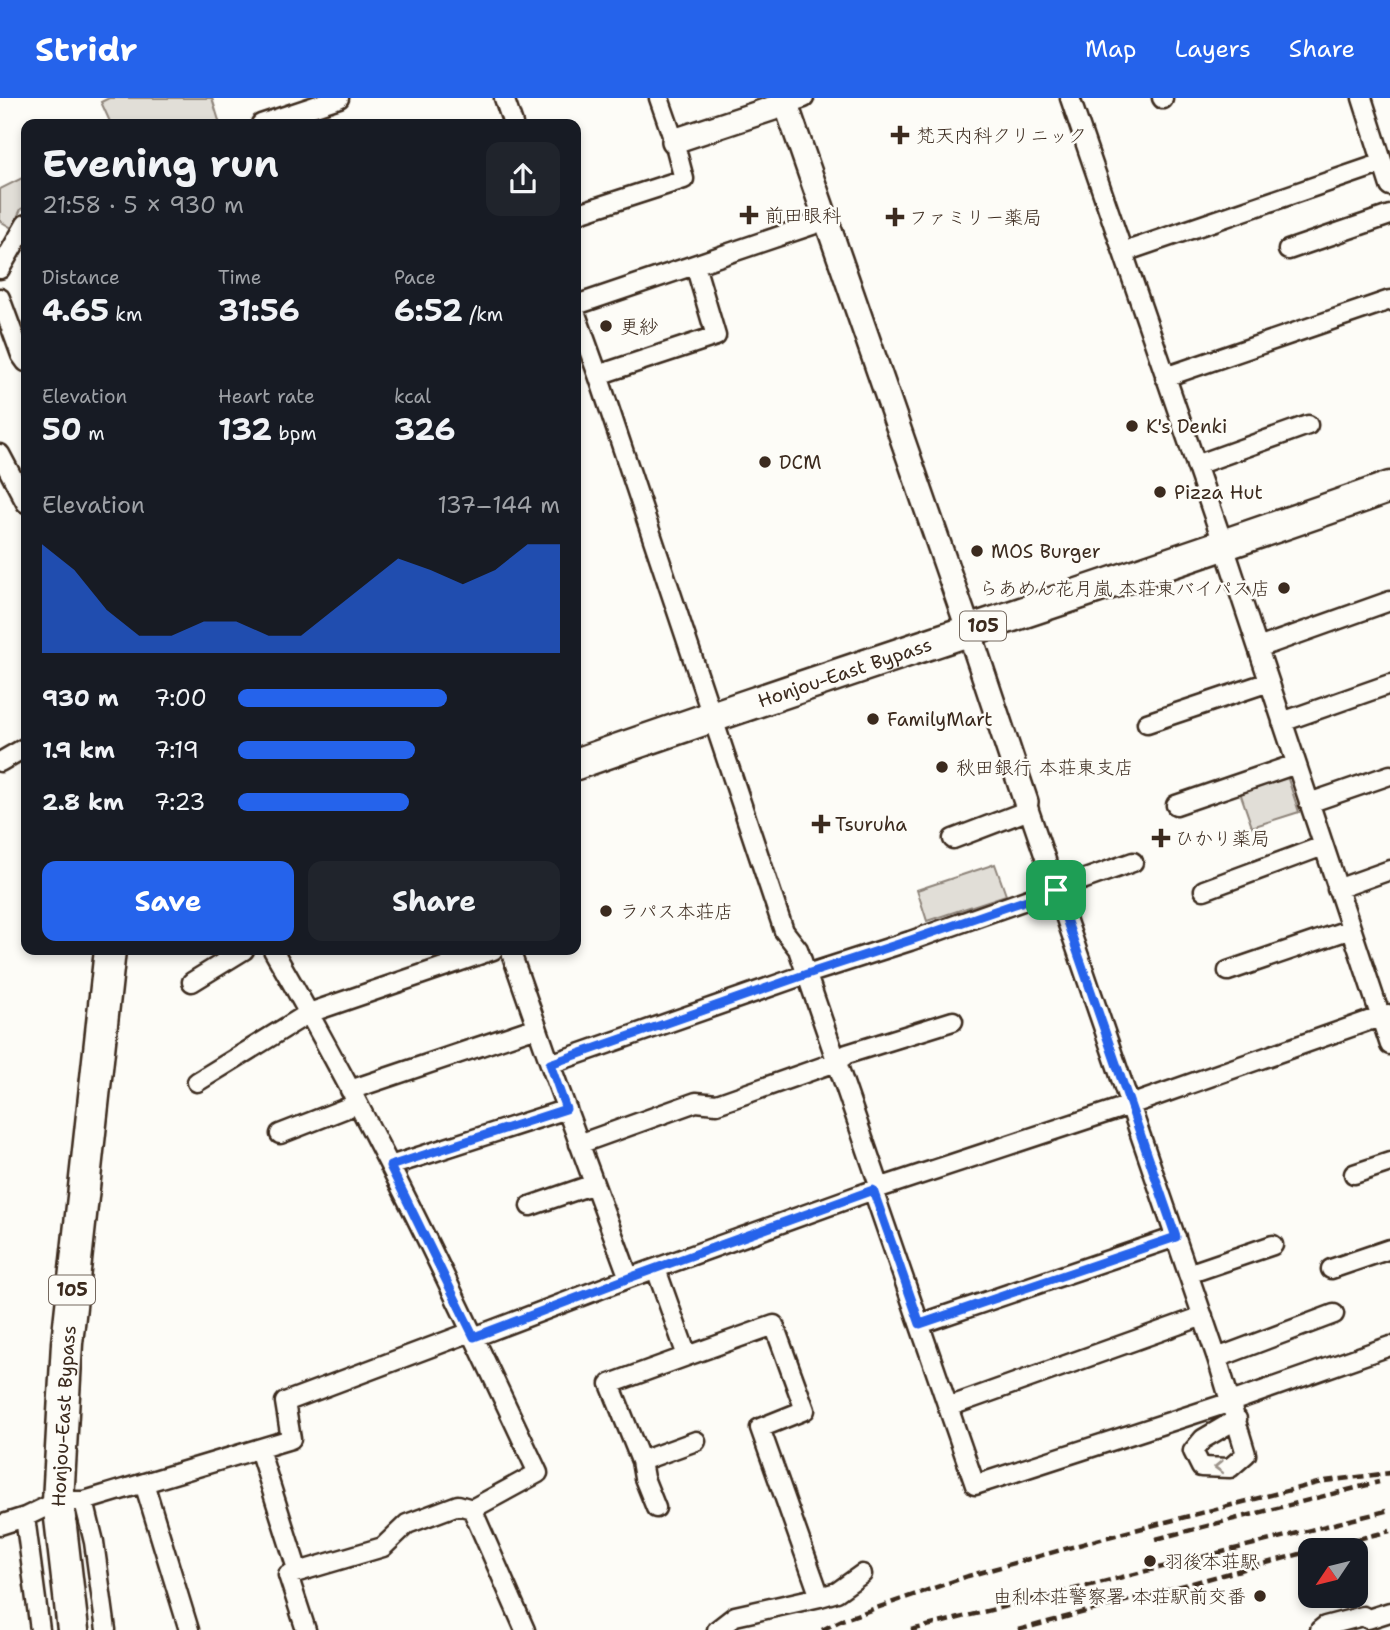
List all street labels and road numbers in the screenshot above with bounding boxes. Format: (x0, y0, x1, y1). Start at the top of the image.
road number: 105 (960, 612, 1006, 640)
street label: Honjou-East Bypass (755, 632, 935, 713)
road number: 105 (49, 1275, 95, 1304)
street label: Honjou-East Bypass (46, 1324, 82, 1508)

